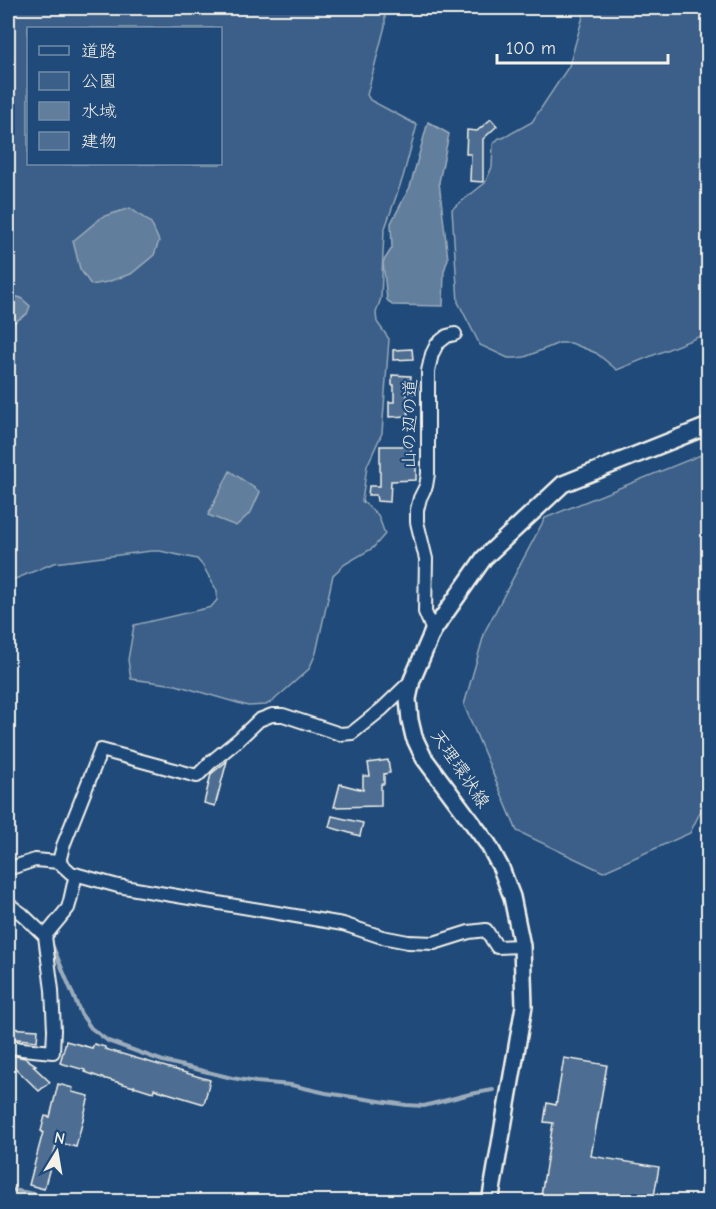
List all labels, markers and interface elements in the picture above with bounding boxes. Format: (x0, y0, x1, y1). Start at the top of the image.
legend (27, 27, 222, 165)
scale bar (497, 27, 668, 65)
text: 100 m (506, 38, 556, 59)
text: 道路 (81, 41, 117, 62)
text: 公園 (81, 71, 117, 92)
text: 水域 (81, 101, 117, 122)
text: 建物 (81, 131, 117, 152)
street label: 山の辺の道 (399, 379, 421, 469)
street label: 天理環状線 (426, 726, 494, 812)
north arrow (27, 1122, 87, 1182)
text: N (53, 1128, 67, 1148)

